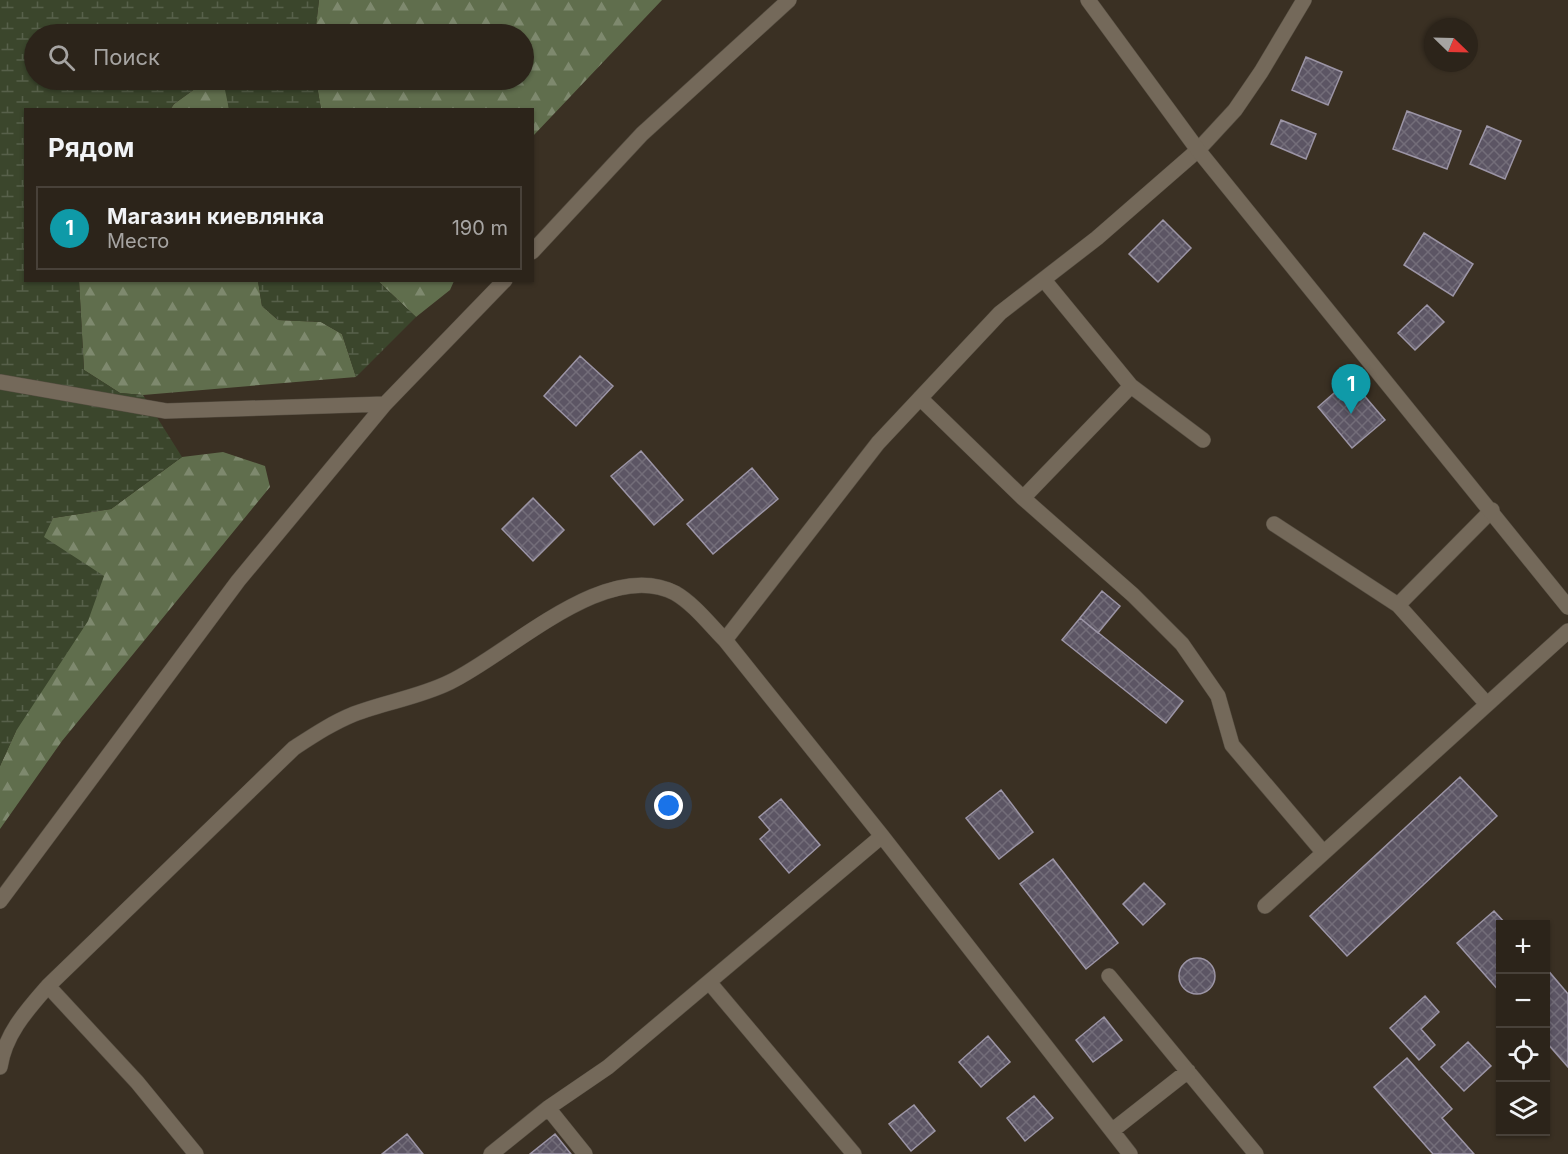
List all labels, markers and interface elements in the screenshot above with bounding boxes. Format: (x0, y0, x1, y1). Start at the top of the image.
north arrow (1424, 18, 1478, 72)
search box (24, 24, 534, 90)
icon: search (45, 41, 78, 74)
text: Поиск (93, 44, 160, 70)
text: Рядом (48, 132, 134, 163)
text: Магазин киевлянка (107, 203, 324, 229)
text: 1 (65, 216, 74, 240)
text: 190 m (452, 216, 508, 240)
text: Место (107, 229, 169, 253)
pin: 1 (1332, 364, 1370, 414)
your location (654, 791, 683, 820)
map controls (1496, 920, 1550, 1136)
button: + (1496, 920, 1550, 974)
button: − (1496, 974, 1550, 1028)
button: locate (1496, 1028, 1550, 1082)
button: layers (1496, 1082, 1550, 1136)

